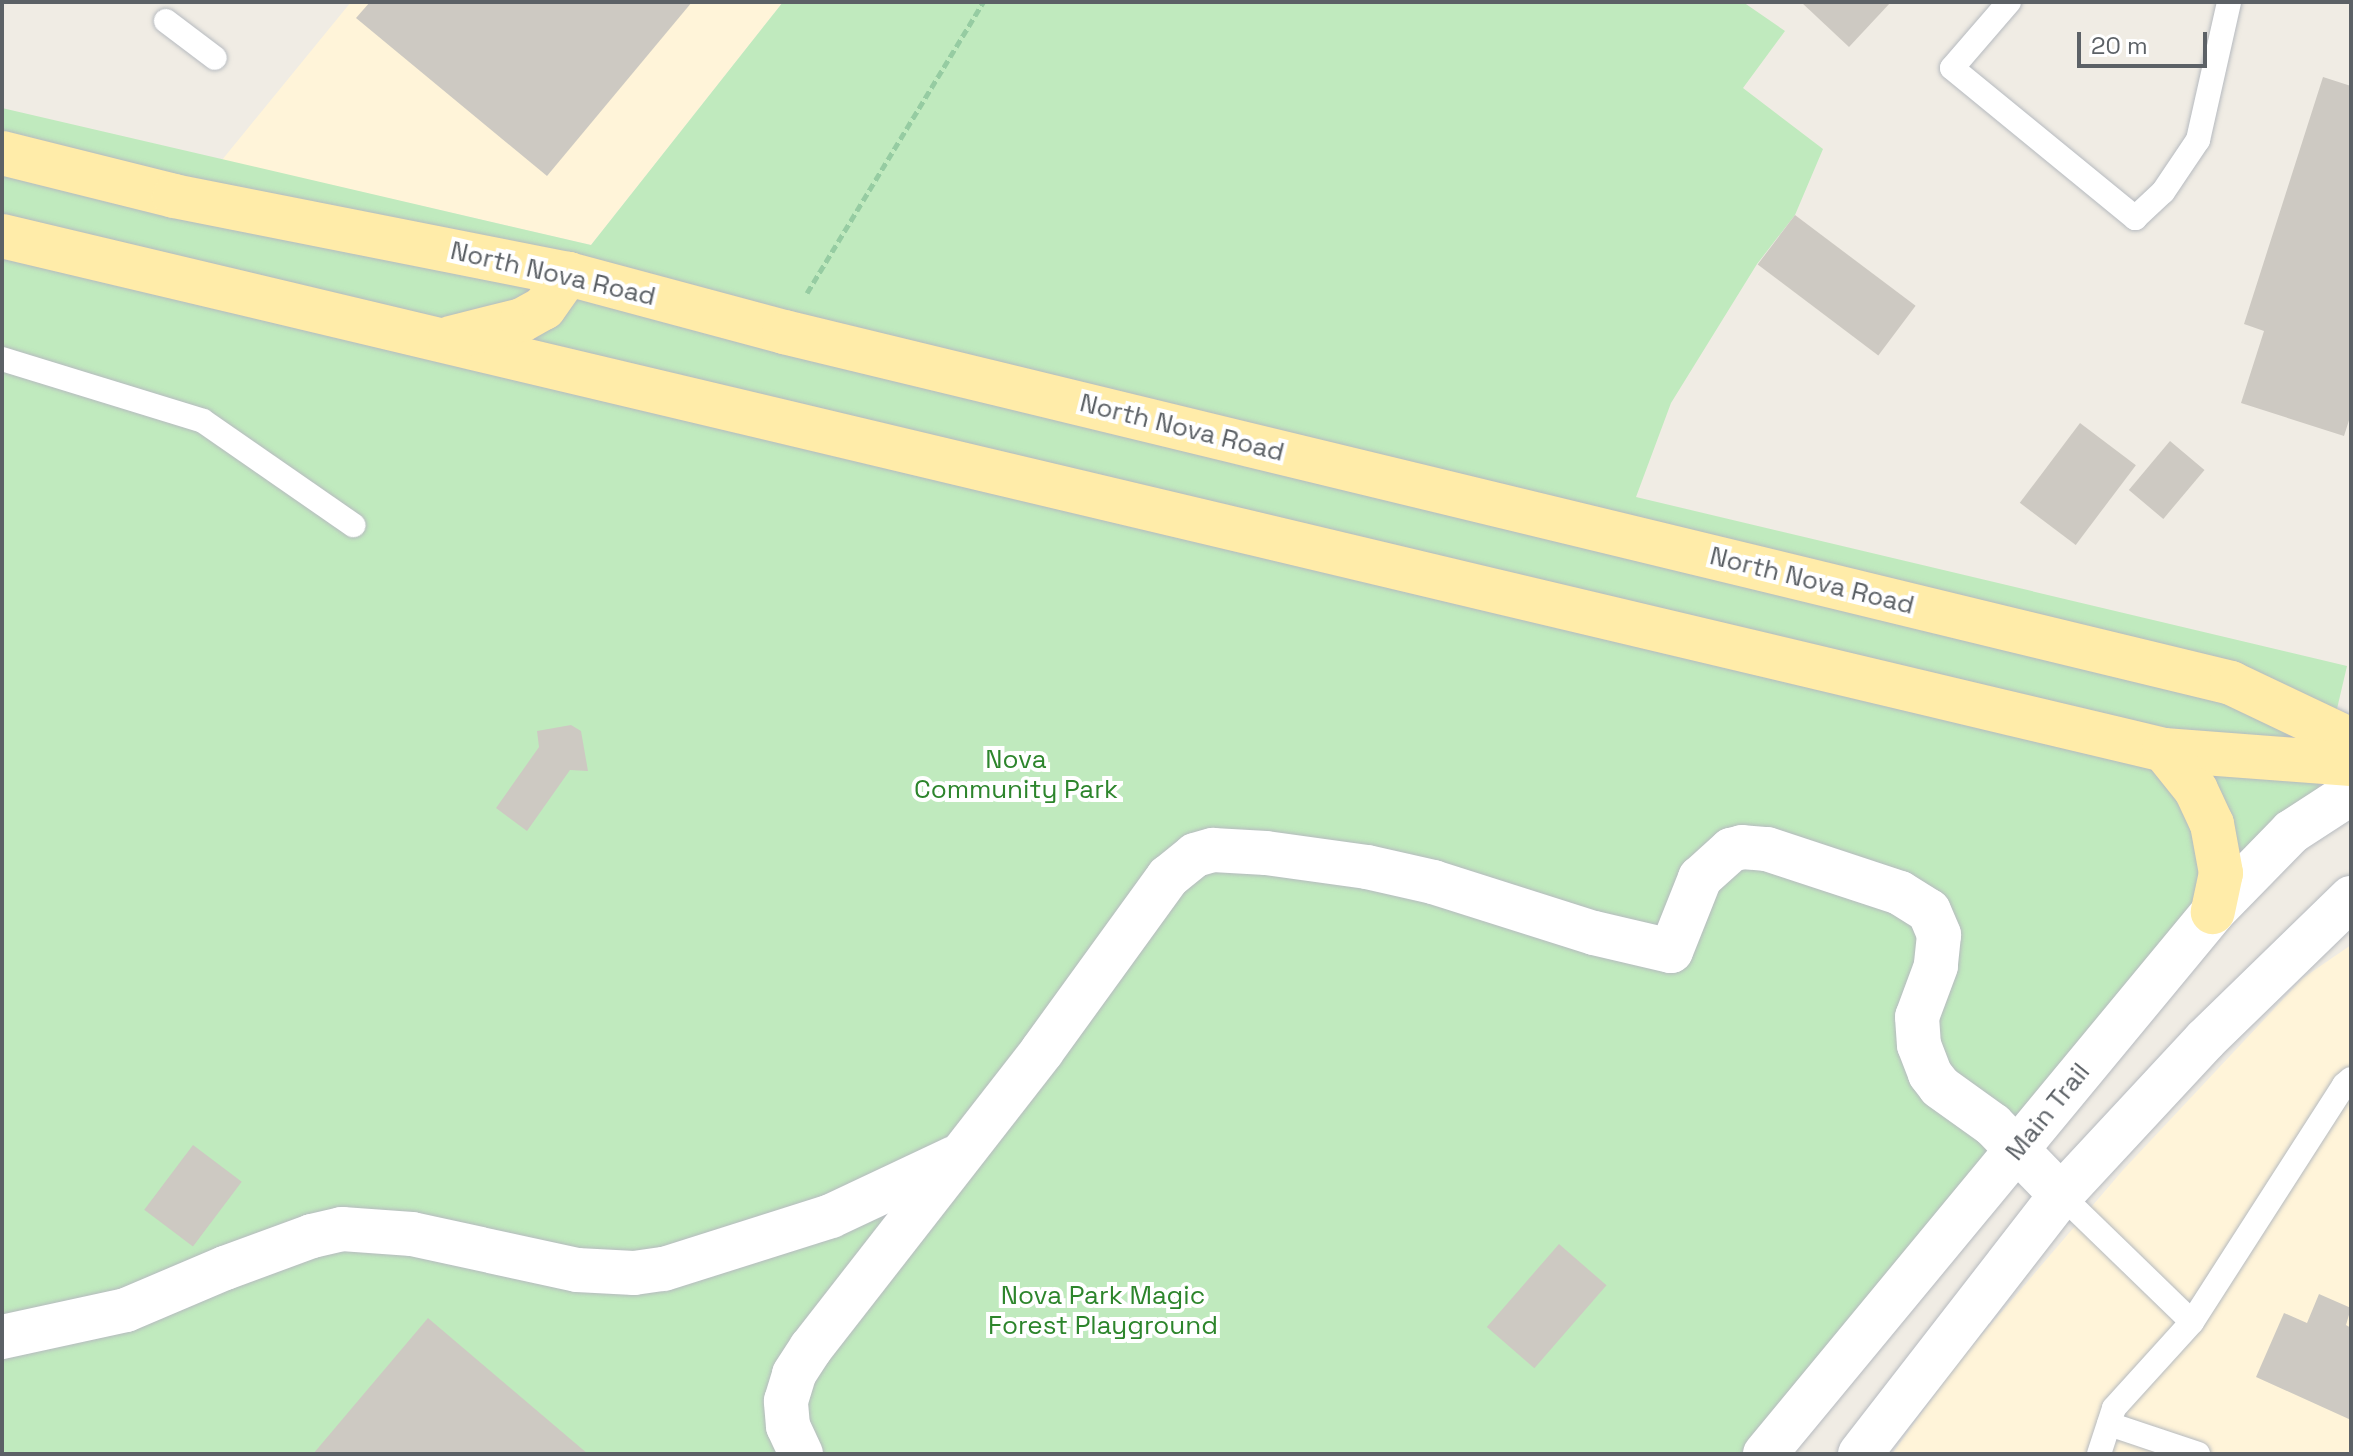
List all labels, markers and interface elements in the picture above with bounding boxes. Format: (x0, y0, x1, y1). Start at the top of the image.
scale bar (2081, 16, 2211, 66)
text: 20 m (2091, 30, 2148, 61)
street label: North Nova Road (447, 235, 659, 313)
street label: North Nova Road (1077, 388, 1287, 468)
street label: North Nova Road (1707, 541, 1917, 621)
park label: Nova Community Park (914, 744, 1118, 806)
street label: Main Trail (1999, 1057, 2097, 1167)
park label: Nova Park Magic Forest Playground (988, 1280, 1218, 1342)

